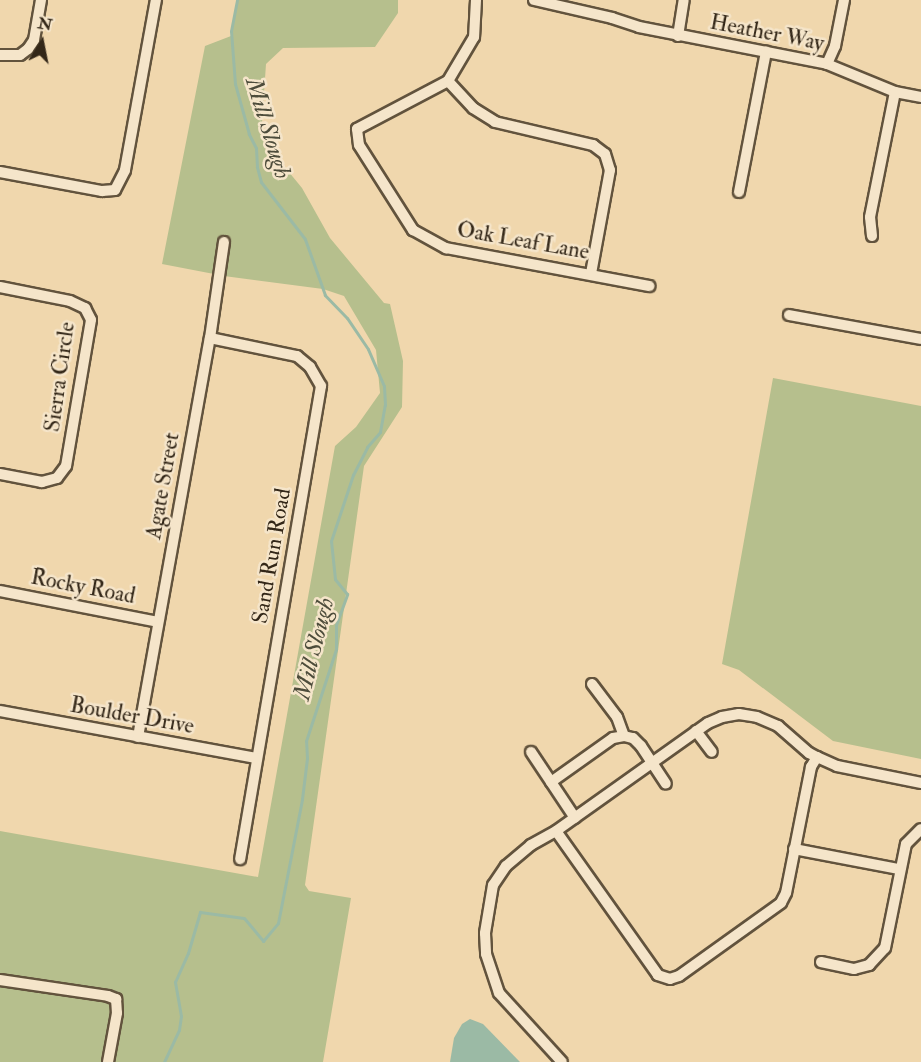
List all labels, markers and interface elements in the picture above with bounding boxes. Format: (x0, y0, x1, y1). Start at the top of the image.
street label: Heather Way (708, 9, 826, 57)
north arrow (12, 12, 72, 72)
text: N (36, 13, 54, 35)
water label: Mill Slough (239, 74, 297, 182)
street label: Oak Leaf Lane (455, 216, 591, 266)
street label: Sierra Circle (39, 320, 81, 434)
street label: Agate Street (141, 431, 185, 541)
street label: Sand Run Road (247, 486, 297, 626)
street label: Rocky Road (29, 564, 137, 610)
water label: Mill Slough (287, 595, 341, 703)
street label: Boulder Drive (68, 692, 196, 740)

